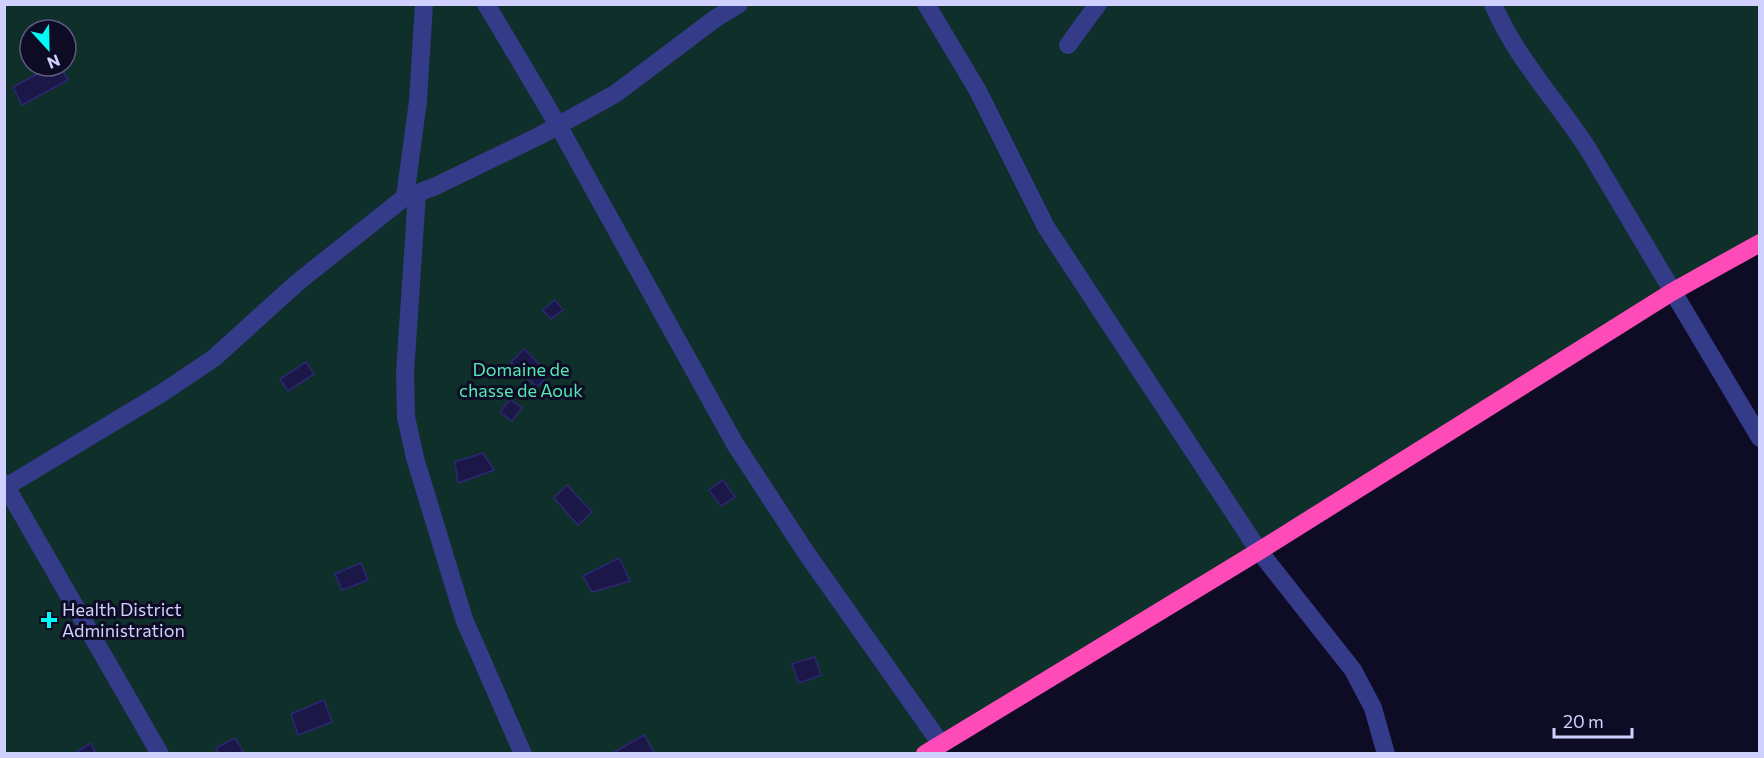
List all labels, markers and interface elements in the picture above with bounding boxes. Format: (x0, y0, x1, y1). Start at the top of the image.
north arrow (18, 18, 78, 78)
text: N (45, 51, 63, 73)
park label: Domaine de chasse de Aouk (459, 358, 583, 401)
place label: Health District Administration (62, 598, 185, 641)
marker: Health District Administration (40, 611, 58, 629)
scale bar (1554, 701, 1632, 739)
text: 20 m (1563, 710, 1604, 732)

